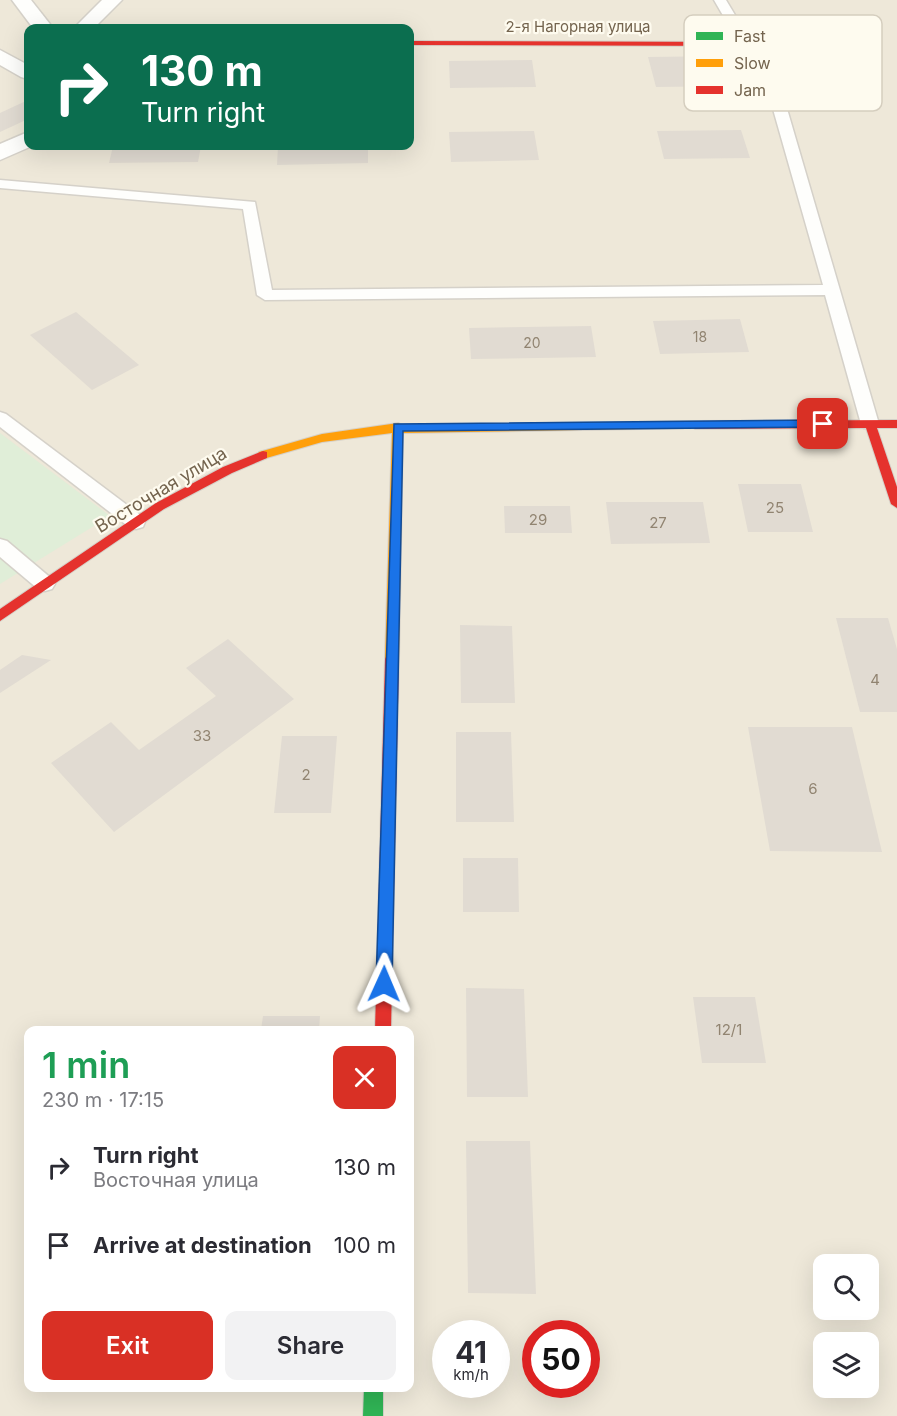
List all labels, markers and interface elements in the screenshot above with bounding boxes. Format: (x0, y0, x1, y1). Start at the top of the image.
legend (684, 15, 882, 111)
street label: 2-я Нагорная улица (505, 17, 651, 36)
text: Fast (734, 26, 766, 46)
text: 130 m (141, 45, 263, 96)
icon: right (42, 48, 120, 126)
text: Slow (734, 53, 771, 73)
text: Jam (734, 80, 766, 100)
text: Turn right (141, 96, 265, 129)
house number: 18 (693, 328, 707, 345)
house number: 20 (523, 334, 541, 351)
pin (797, 398, 848, 449)
icon: arrive (806, 407, 839, 440)
street label: Восточная улица (91, 442, 230, 537)
house number: 25 (766, 498, 784, 517)
house number: 29 (529, 510, 547, 529)
house number: 27 (649, 513, 667, 532)
house number: 4 (870, 670, 880, 689)
house number: 33 (193, 726, 211, 745)
house number: 2 (301, 765, 311, 784)
house number: 6 (808, 779, 818, 798)
position arrow (352, 952, 416, 1016)
house number: 12/1 (716, 1020, 742, 1039)
text: 1 min (42, 1043, 130, 1087)
button: close (333, 1046, 396, 1109)
text: 230 m · 17:15 (42, 1088, 164, 1112)
text: Turn right (93, 1142, 199, 1168)
icon: right (42, 1151, 75, 1184)
text: 130 m (334, 1154, 396, 1180)
text: Восточная улица (93, 1168, 259, 1192)
icon: arrive (42, 1229, 75, 1262)
text: Arrive at destination (93, 1232, 312, 1258)
text: 100 m (334, 1232, 396, 1258)
map controls (813, 1254, 879, 1398)
button: search (813, 1254, 879, 1320)
button: Exit (42, 1311, 213, 1380)
button: Share (225, 1311, 396, 1380)
speed limit sign: 50 (522, 1320, 600, 1398)
button: layers (813, 1332, 879, 1398)
text: 41 (455, 1334, 487, 1370)
text: km/h (453, 1365, 489, 1384)

